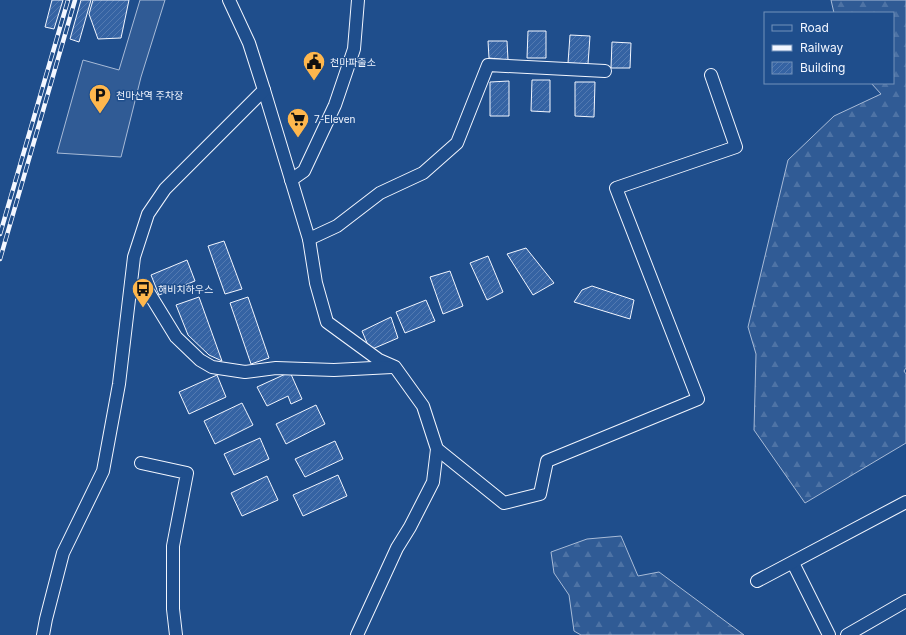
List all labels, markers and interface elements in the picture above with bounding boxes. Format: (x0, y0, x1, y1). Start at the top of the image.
legend (764, 12, 894, 84)
text: Road (800, 20, 829, 35)
text: Railway (800, 40, 844, 55)
public building icon: 천마파출소 (301, 49, 327, 82)
place label: 천마파출소 (330, 56, 376, 68)
text: Building (800, 60, 845, 75)
parking icon: 천마산역 주차장 (87, 82, 113, 115)
place label: 천마산역 주차장 (116, 89, 183, 101)
supermarket icon: 7-Eleven (285, 106, 311, 139)
place label: 7-Eleven (314, 113, 356, 125)
bus stop icon: 해비치하우스 (130, 276, 156, 309)
place label: 해비치하우스 (158, 283, 213, 295)

